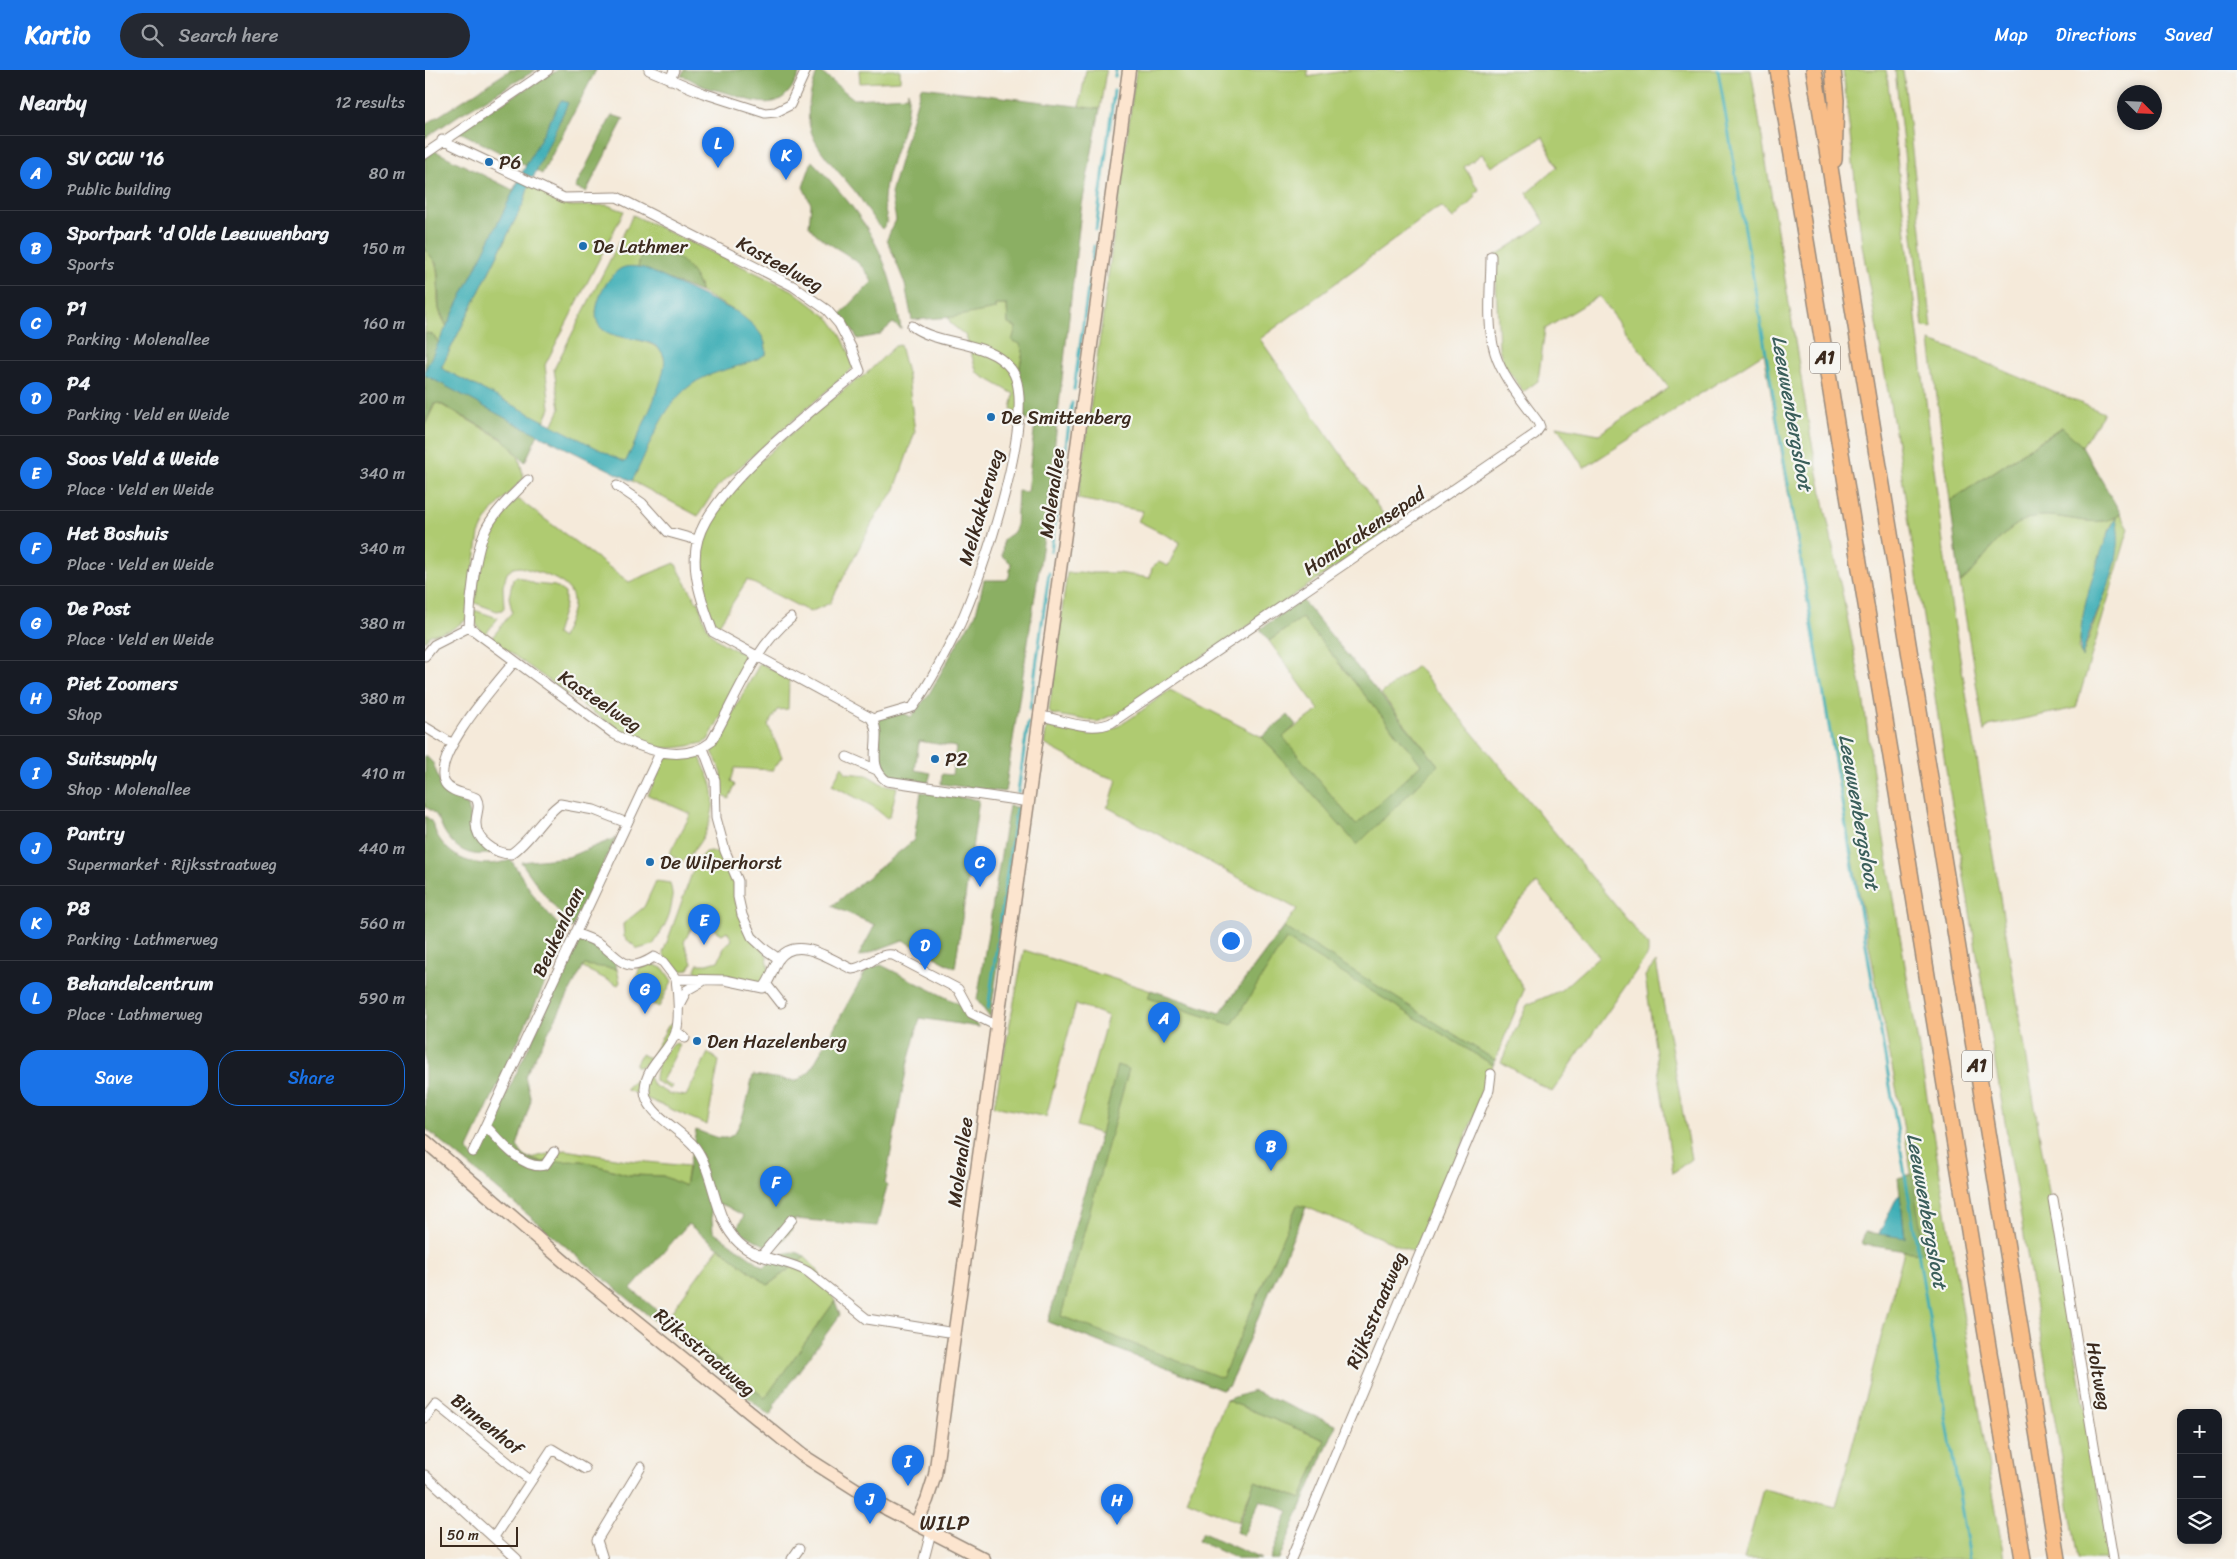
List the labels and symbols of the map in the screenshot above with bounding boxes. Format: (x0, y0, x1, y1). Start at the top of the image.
north arrow (2117, 85, 2162, 130)
pin: L (702, 127, 734, 168)
pin: K (770, 139, 802, 180)
place label: P6 (499, 146, 521, 179)
marker: P6 (483, 156, 495, 168)
street label: Kasteelweg (730, 227, 830, 302)
place label: De Lathmer (593, 230, 688, 263)
marker: De Lathmer (577, 240, 589, 252)
water label: Leeuwenbergsloot (1761, 332, 1823, 496)
road number: A1 (1810, 342, 1840, 374)
place label: De Smittenberg (1001, 401, 1132, 434)
marker: De Smittenberg (985, 411, 997, 423)
street label: Melkakkerweg (949, 444, 1013, 569)
street label: Molenallee (1029, 446, 1075, 540)
street label: Hombrakensepad (1296, 477, 1433, 584)
street label: Kasteelweg (551, 661, 649, 741)
water label: Leeuwenbergsloot (1828, 731, 1890, 895)
place label: P2 (945, 743, 968, 776)
marker: P2 (929, 753, 941, 765)
place label: De Wilperhorst (660, 846, 782, 879)
pin: C (964, 846, 996, 887)
marker: De Wilperhorst (644, 856, 656, 868)
street label: Beukenlaan (523, 881, 593, 983)
pin: E (688, 904, 720, 945)
your location (1218, 928, 1244, 954)
pin: D (909, 929, 941, 970)
pin: G (629, 973, 661, 1014)
pin: A (1148, 1002, 1180, 1043)
place label: Den Hazelenberg (707, 1025, 848, 1058)
marker: Den Hazelenberg (691, 1035, 703, 1047)
road number: A1 (1962, 1050, 1992, 1081)
street label: Molenallee (937, 1115, 983, 1209)
pin: B (1255, 1130, 1287, 1171)
water label: Leeuwenbergsloot (1896, 1130, 1958, 1294)
pin: F (760, 1166, 792, 1207)
street label: Rijksstraatweg (1336, 1246, 1416, 1374)
street label: Rijksstraatweg (647, 1299, 763, 1405)
street label: Holtweg (2077, 1339, 2121, 1413)
street label: Binnenhof (443, 1384, 533, 1465)
pin: I (892, 1445, 924, 1486)
pin: J (854, 1483, 886, 1524)
pin: H (1101, 1484, 1133, 1525)
district label: WILP (920, 1504, 970, 1542)
scale bar (440, 1524, 517, 1547)

